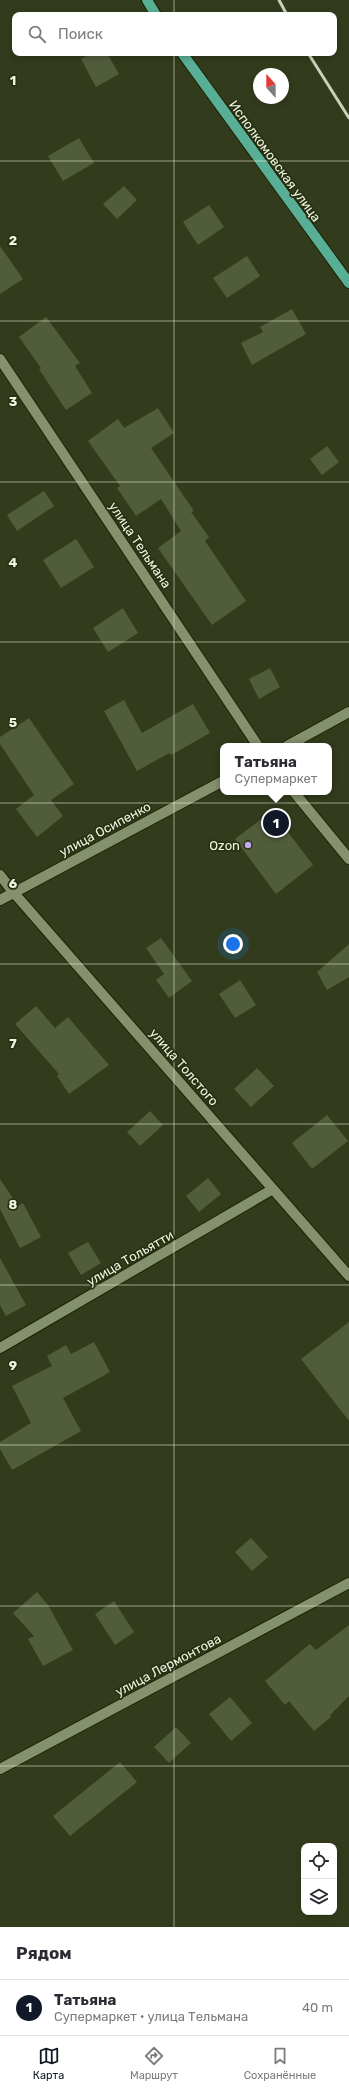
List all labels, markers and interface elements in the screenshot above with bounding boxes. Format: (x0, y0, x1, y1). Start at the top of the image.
search box (12, 12, 337, 56)
icon: search (26, 23, 48, 45)
text: Поиск (58, 25, 103, 43)
north arrow (253, 68, 289, 104)
text: 1 (10, 73, 16, 88)
street label: Исполкомовская улица (226, 97, 324, 225)
text: 2 (9, 233, 17, 248)
text: 3 (9, 394, 18, 409)
street label: улица Тельмана (106, 499, 174, 591)
text: 4 (9, 555, 18, 570)
text: 5 (9, 715, 17, 730)
popup (220, 743, 332, 795)
text: Татьяна (235, 753, 297, 771)
text: Супермаркет (235, 771, 317, 786)
street label: улица Осипенко (57, 799, 153, 859)
pin: 1 (263, 808, 289, 838)
place label: Ozon (209, 838, 240, 853)
marker: Ozon (243, 840, 253, 850)
text: 6 (9, 876, 18, 891)
your location (223, 934, 243, 954)
street label: улица Толстого (146, 1025, 222, 1109)
text: 7 (9, 1036, 17, 1051)
text: 8 (9, 1197, 18, 1212)
street label: улица Тольятти (84, 1227, 176, 1289)
text: 9 (9, 1358, 17, 1373)
street label: улица Лермонтова (113, 1631, 223, 1699)
map controls (301, 1843, 337, 1915)
button: locate (301, 1843, 337, 1879)
button: layers (301, 1879, 337, 1915)
text: Рядом (16, 1943, 72, 1963)
text: Татьяна (54, 1991, 116, 2009)
text: 1 (26, 2000, 32, 2015)
text: 40 m (302, 2000, 333, 2015)
text: Супермаркет · улица Тельмана (54, 2009, 248, 2024)
tab: Карта (33, 2045, 64, 2082)
tab: Маршрут (130, 2045, 178, 2082)
tab: Сохранённые (244, 2045, 316, 2082)

